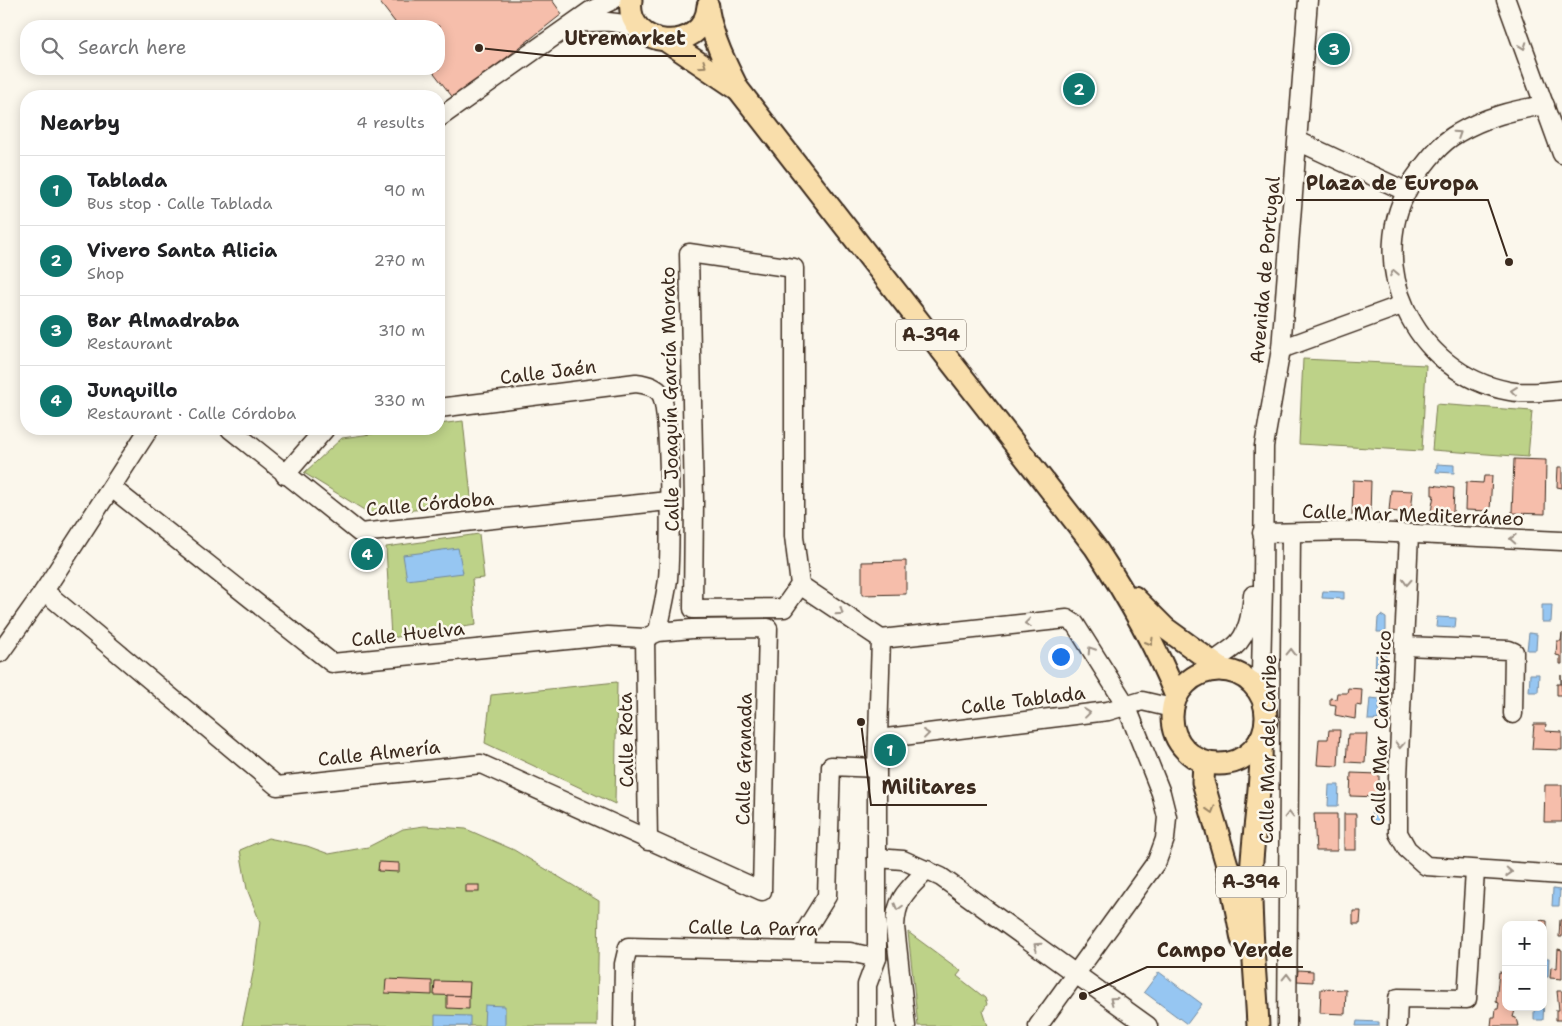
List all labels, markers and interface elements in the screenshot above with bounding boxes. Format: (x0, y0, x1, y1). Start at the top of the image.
search box (20, 20, 445, 75)
callout: Utremarket (555, 21, 696, 56)
text: Utremarket (564, 25, 686, 51)
pin: 3 (1318, 30, 1350, 68)
icon: search (38, 34, 66, 62)
text: Search here (78, 35, 187, 60)
one-way arrow (1517, 41, 1527, 49)
one-way arrow (697, 59, 707, 68)
pin: 2 (1063, 70, 1095, 108)
text: Nearby (40, 109, 120, 137)
text: 4 results (356, 112, 425, 133)
one-way arrow (1453, 130, 1462, 140)
callout: Plaza de Europa (1296, 165, 1488, 200)
text: Tablada (87, 168, 167, 193)
text: Plaza de Europa (1306, 170, 1479, 196)
street label: Avenida de Portugal (1244, 175, 1286, 365)
text: 1 (52, 180, 60, 201)
text: 90 m (384, 180, 425, 201)
text: Bus stop · Calle Tablada (87, 193, 272, 214)
text: Vivero Santa Alicia (87, 238, 277, 263)
text: 2 (50, 250, 62, 271)
text: 270 m (374, 250, 425, 271)
text: Shop (87, 263, 124, 284)
street label: Calle Joaquín García Morato (655, 266, 685, 532)
one-way arrow (1390, 268, 1400, 277)
text: Bar Almadraba (87, 308, 239, 333)
text: 3 (50, 320, 62, 341)
text: 310 m (378, 320, 425, 341)
road number: A-394 (896, 320, 966, 350)
text: Restaurant (87, 333, 173, 354)
street label: Calle Jaén (498, 354, 598, 390)
text: Junquillo (87, 378, 178, 403)
one-way arrow (1509, 386, 1517, 397)
text: 4 (50, 390, 62, 411)
text: 330 m (373, 390, 425, 411)
text: Restaurant · Calle Córdoba (87, 403, 296, 424)
street label: Calle Córdoba (365, 486, 495, 522)
street label: Calle Mar Mediterráneo (1301, 499, 1525, 531)
one-way arrow (1509, 533, 1517, 544)
pin: 4 (351, 535, 383, 573)
one-way arrow (1402, 579, 1413, 587)
one-way arrow (834, 606, 844, 615)
street label: Calle Huelva (350, 616, 466, 652)
one-way arrow (1024, 617, 1032, 628)
street label: Calle Mar Cantábrico (1365, 630, 1397, 826)
one-way arrow (1144, 637, 1154, 646)
your location (1048, 644, 1074, 670)
one-way arrow (1088, 646, 1097, 656)
one-way arrow (1286, 648, 1296, 656)
street label: Calle Mar del Caribe (1254, 654, 1282, 844)
street label: Calle Tablada (959, 680, 1087, 720)
street label: Calle Rota (613, 692, 639, 788)
street label: Calle Granada (730, 692, 758, 826)
one-way arrow (1083, 709, 1092, 719)
one-way arrow (922, 729, 930, 740)
pin: 1 (874, 731, 906, 769)
street label: Calle Almería (317, 734, 442, 772)
one-way arrow (1394, 741, 1405, 749)
callout: Militares (871, 770, 987, 805)
text: Militares (881, 774, 977, 800)
one-way arrow (1205, 805, 1215, 813)
one-way arrow (1284, 811, 1294, 818)
road number: A-394 (1216, 866, 1286, 898)
one-way arrow (1506, 867, 1514, 878)
one-way arrow (893, 903, 903, 911)
street label: Calle La Parra (688, 914, 818, 942)
map controls (1502, 921, 1547, 1011)
button: + (1502, 921, 1547, 966)
callout: Campo Verde (1147, 932, 1303, 967)
text: Campo Verde (1157, 937, 1293, 963)
one-way arrow (1034, 943, 1043, 952)
button: − (1502, 966, 1547, 1011)
one-way arrow (1282, 973, 1292, 981)
one-way arrow (1109, 997, 1119, 1006)

